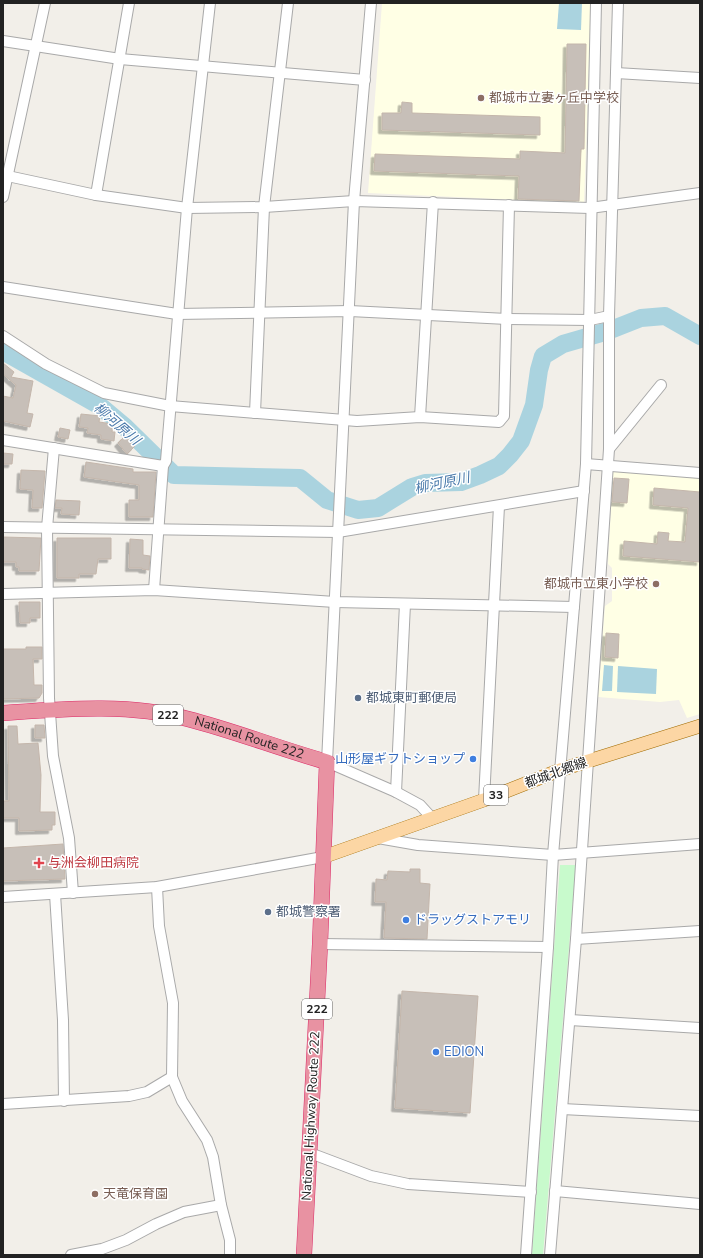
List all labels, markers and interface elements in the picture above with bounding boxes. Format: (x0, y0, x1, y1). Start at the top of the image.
place label: 都城市立妻ヶ丘中学校 (489, 89, 619, 107)
marker: 都城市立妻ヶ丘中学校 (476, 93, 486, 103)
water label: 柳河原川 (90, 398, 146, 451)
water label: 柳河原川 (413, 467, 473, 498)
place label: 都城市立東小学校 (544, 575, 648, 593)
marker: 都城市立東小学校 (651, 579, 661, 589)
place label: 都城東町郵便局 (366, 689, 457, 707)
marker: 都城東町郵便局 (353, 693, 363, 703)
road number: 222 (153, 705, 183, 725)
street label: National Route 222 (192, 712, 306, 764)
place label: 山形屋ギフトショップ (335, 750, 465, 768)
street label: 都城北郷線 (522, 753, 590, 793)
marker: 山形屋ギフトショップ (468, 754, 478, 764)
road number: 33 (484, 785, 508, 805)
place label: 与洲会柳田病院 (48, 854, 139, 872)
marker: 与洲会柳田病院 (33, 857, 45, 869)
place label: 都城警察署 (276, 903, 341, 921)
marker: 都城警察署 (263, 907, 273, 917)
place label: ドラッグストアモリ (414, 911, 531, 929)
marker: ドラッグストアモリ (401, 915, 411, 925)
road number: 222 (302, 999, 332, 1019)
street label: National Highway Route 222 (298, 1031, 324, 1201)
place label: EDION (444, 1043, 484, 1061)
marker: EDION (431, 1047, 441, 1057)
place label: 天竜保育園 (103, 1185, 168, 1203)
marker: 天竜保育園 (90, 1189, 100, 1199)

